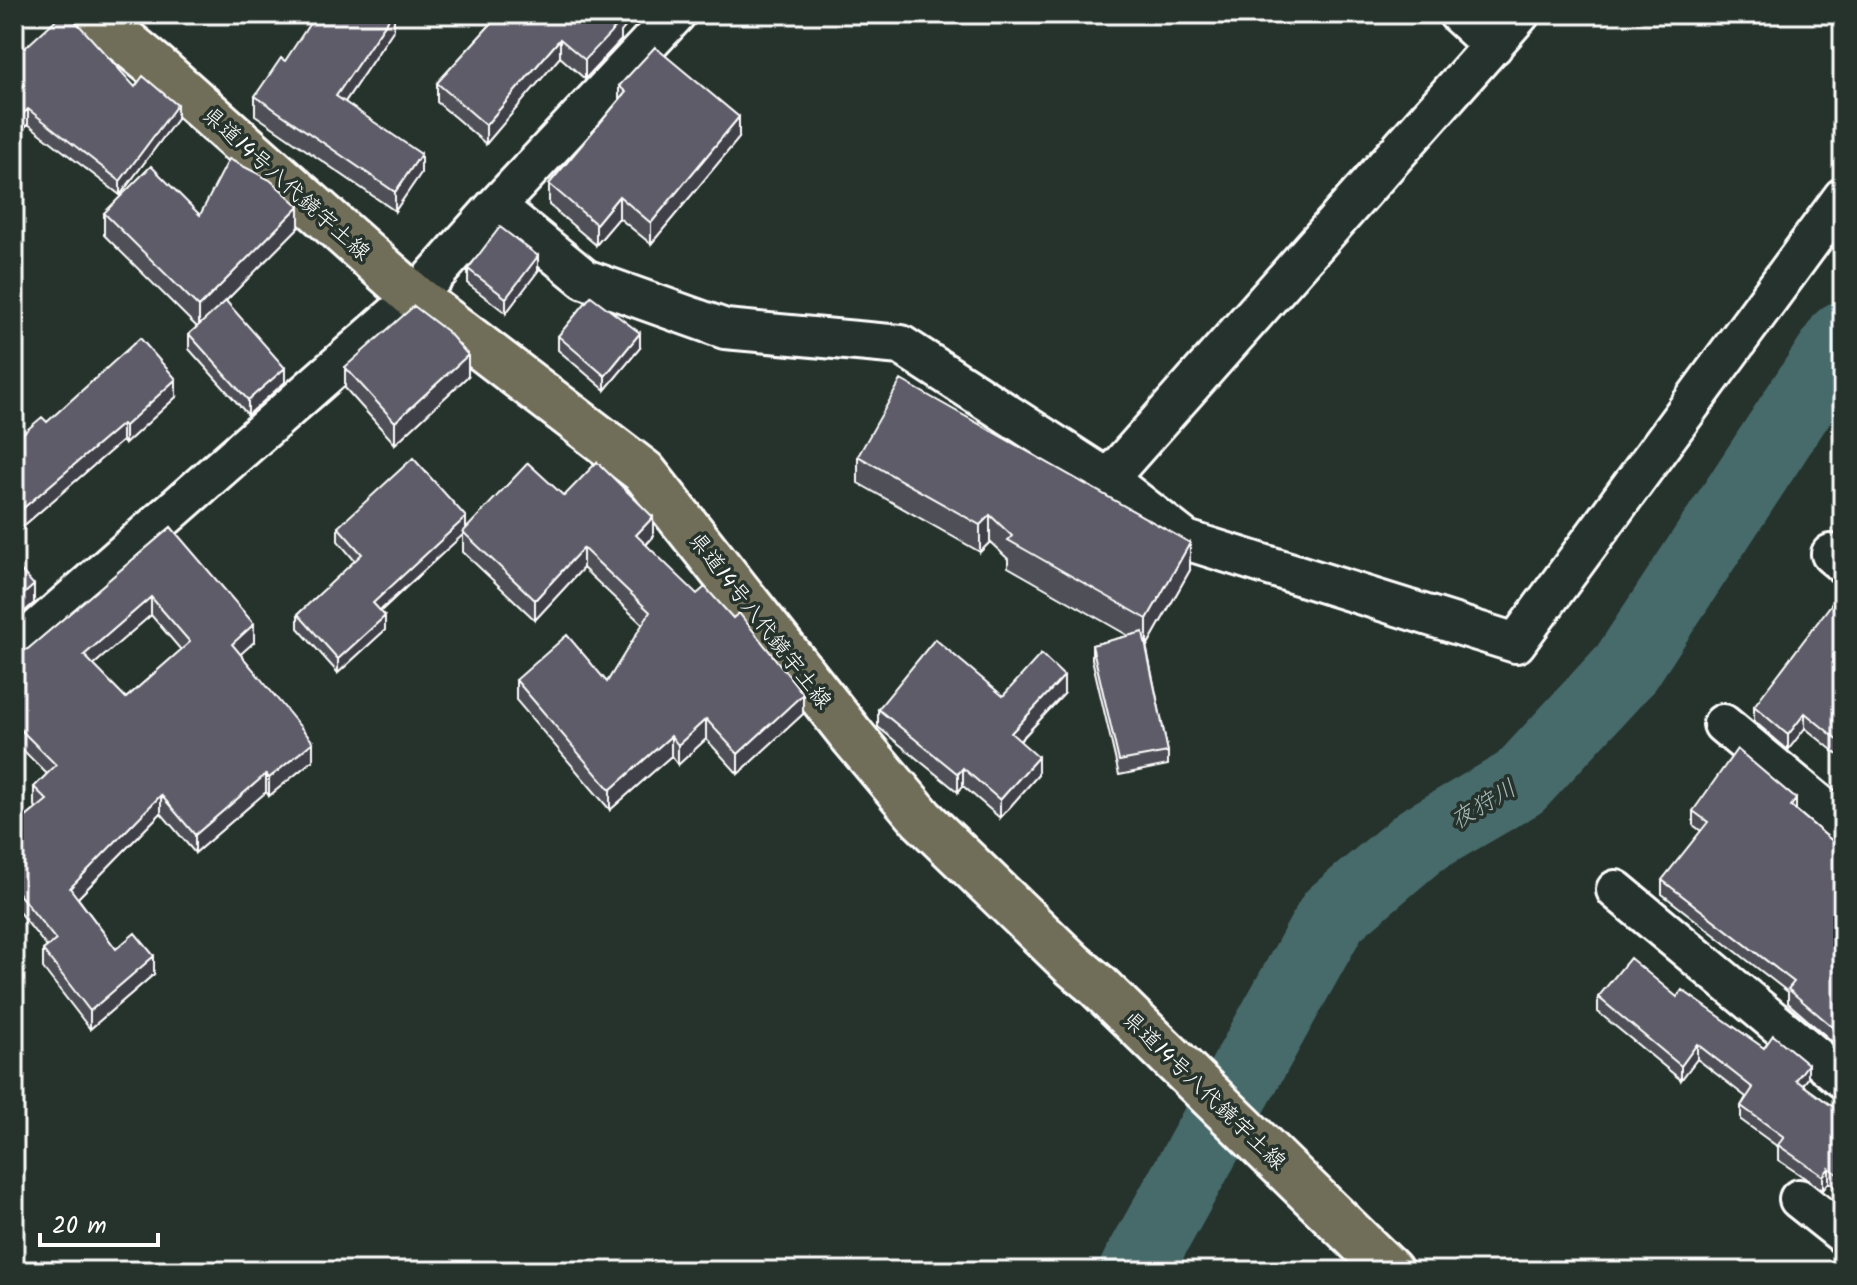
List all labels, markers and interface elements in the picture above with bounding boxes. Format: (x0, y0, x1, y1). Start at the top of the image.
street label: 県道14号八代鏡宇土線 (193, 99, 378, 270)
street label: 県道14号八代鏡宇土線 (678, 525, 840, 718)
water label: 夜狩川 (1443, 770, 1525, 841)
street label: 県道14号八代鏡宇土線 (1113, 1004, 1293, 1180)
scale bar (40, 1197, 158, 1247)
text: 20 m (52, 1207, 107, 1246)

